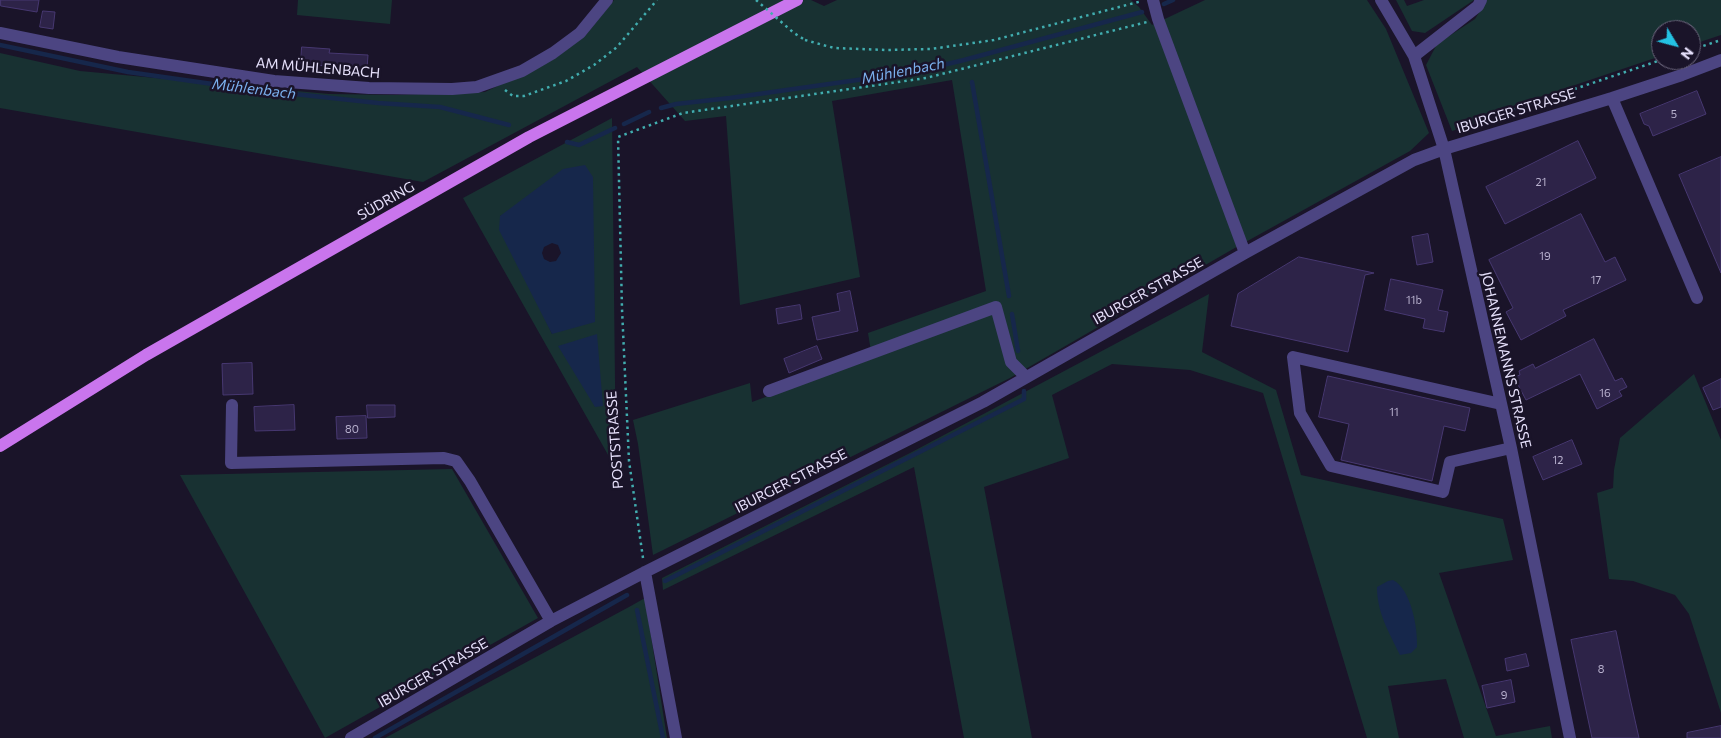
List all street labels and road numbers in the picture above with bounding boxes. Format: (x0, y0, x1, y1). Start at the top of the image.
street label: AM MÜHLENBACH (255, 54, 381, 82)
street label: IBURGER STRASSE (1454, 85, 1578, 137)
street label: SÜDRING (355, 178, 417, 224)
street label: IBURGER STRASSE (1090, 254, 1206, 328)
street label: JOHANNEMANNS STRASSE (1477, 270, 1535, 450)
street label: POSTSTRASSE (603, 391, 627, 489)
street label: IBURGER STRASSE (732, 445, 850, 517)
street label: IBURGER STRASSE (375, 635, 491, 711)

